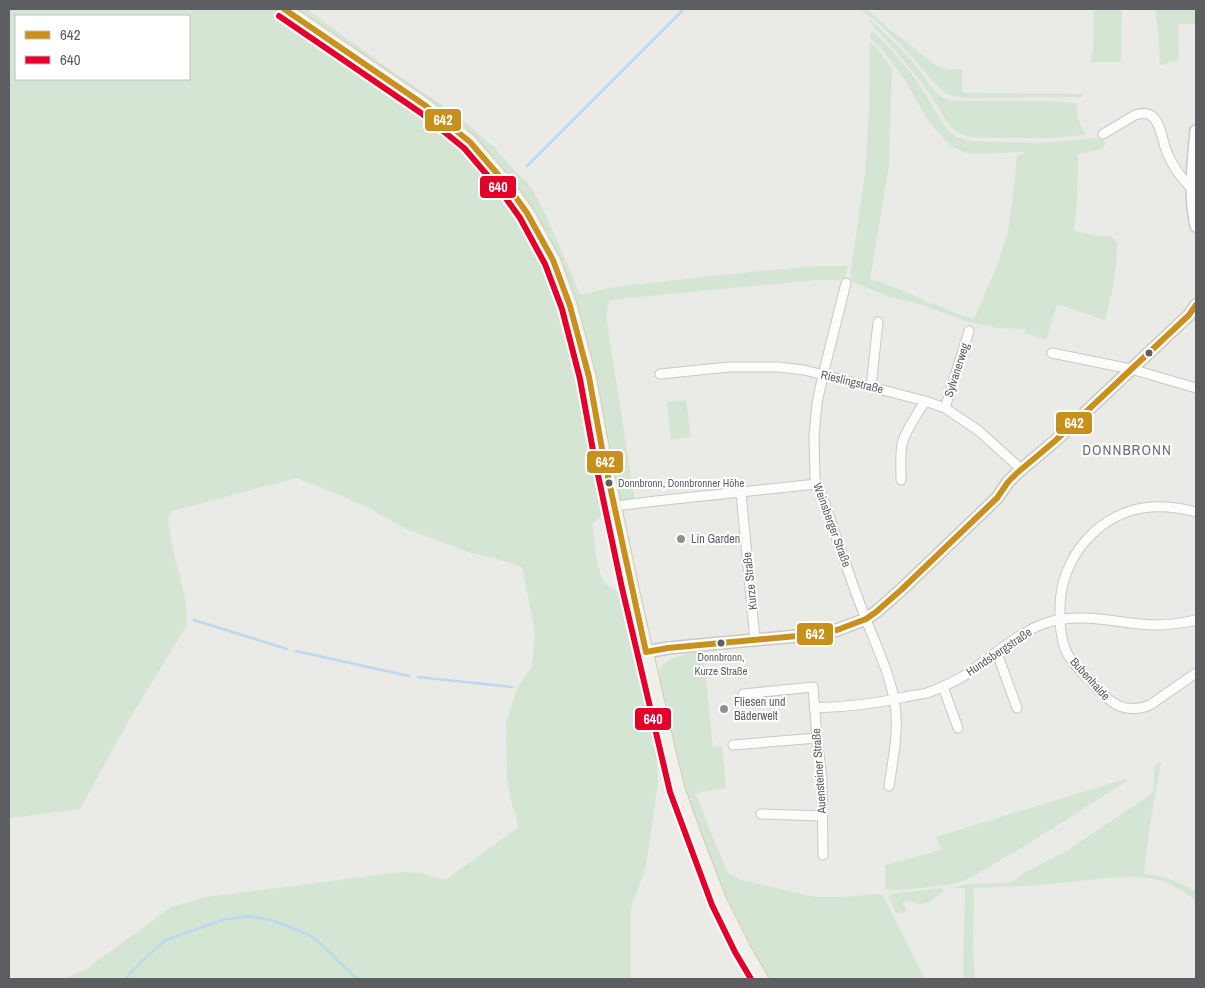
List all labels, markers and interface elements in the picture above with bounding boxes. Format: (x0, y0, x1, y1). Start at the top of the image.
legend (15, 15, 190, 80)
text: 642 (60, 24, 81, 45)
text: 640 (60, 49, 81, 70)
line badge: 642 (424, 108, 462, 132)
text: 642 (433, 111, 453, 129)
line badge: 640 (479, 175, 517, 199)
text: 640 (488, 178, 508, 196)
street label: Sylvanerweg (941, 340, 973, 399)
unlabelled marker (1144, 348, 1154, 358)
street label: Rieslingstraße (819, 366, 885, 398)
line badge: 642 (1055, 411, 1093, 435)
text: 642 (1064, 414, 1084, 432)
district label: DONNBRONN (1082, 439, 1172, 460)
line badge: 642 (586, 450, 624, 474)
text: 642 (595, 453, 615, 471)
place label: Donnbronn, Donnbronner Höhe (618, 476, 744, 490)
marker: Donnbronn, Donnbronner Höhe (604, 478, 614, 488)
street label: Weinsberger Straße (809, 481, 855, 569)
place label: Lin Garden (691, 531, 740, 547)
marker: Lin Garden (675, 533, 687, 545)
street label: Kurze Straße (739, 551, 761, 611)
line badge: 642 (796, 622, 834, 646)
street label: Hundsbergstraße (963, 624, 1035, 680)
text: 642 (805, 625, 825, 643)
marker: Donnbronn, Kurze Straße (716, 638, 726, 648)
place label: Donnbronn, Kurze Straße (694, 650, 748, 678)
street label: Bubenhalde (1066, 654, 1114, 704)
place label: Fliesen und Bäderwelt (734, 694, 785, 724)
marker: Fliesen und Bäderwelt (718, 703, 730, 715)
line badge: 640 (634, 707, 672, 731)
text: 640 (643, 710, 663, 728)
street label: Auensteiner Straße (808, 728, 830, 815)

